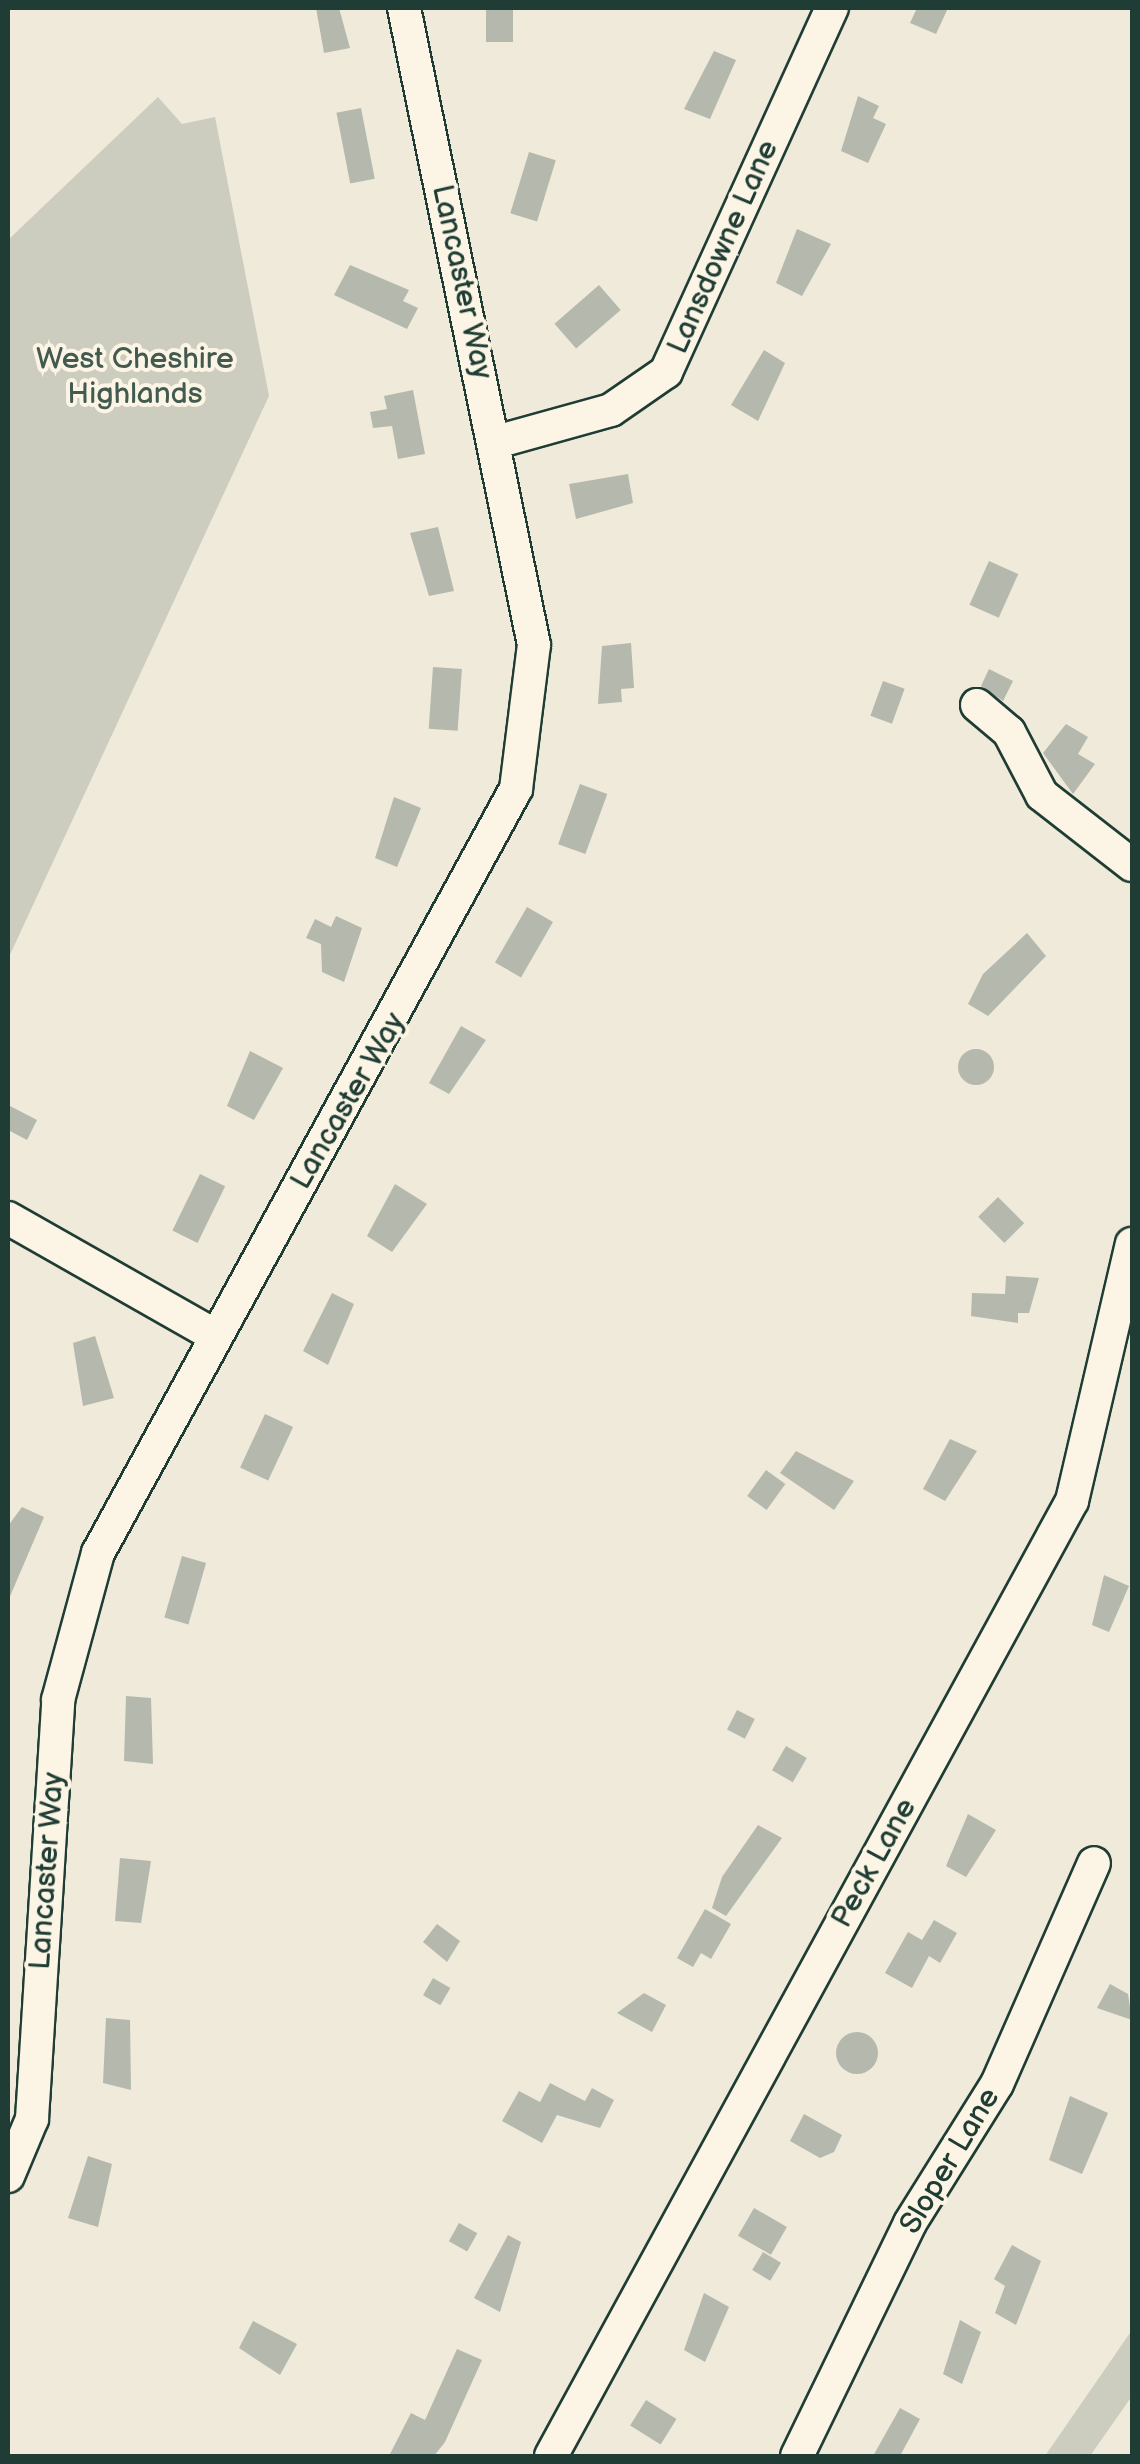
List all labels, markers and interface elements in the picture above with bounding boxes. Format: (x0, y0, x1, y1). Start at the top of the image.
street label: Lansdowne Lane (660, 135, 786, 359)
street label: Lancaster Way (424, 181, 500, 383)
park label: West Cheshire Highlands (36, 341, 234, 412)
street label: Lancaster Way (283, 1006, 413, 1196)
street label: Lancaster Way (22, 1770, 72, 1972)
street label: Peck Lane (824, 1792, 924, 1934)
street label: Sloper Lane (892, 2082, 1008, 2240)

